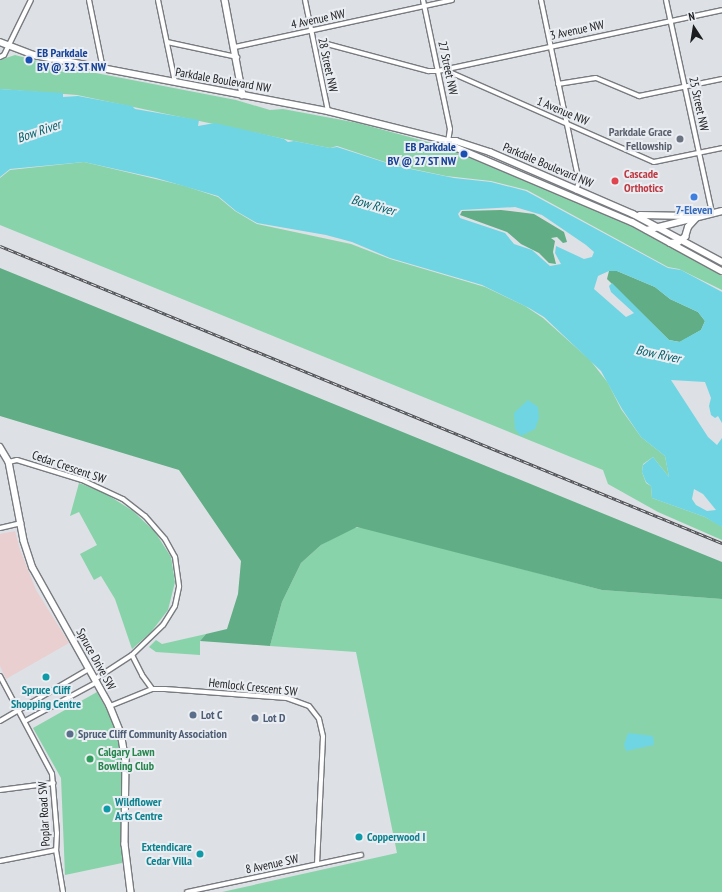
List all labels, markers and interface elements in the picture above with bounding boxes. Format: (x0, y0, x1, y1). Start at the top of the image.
street label: 4 Avenue NW (289, 6, 347, 32)
north arrow (674, 8, 714, 48)
text: N (687, 9, 696, 24)
street label: 3 Avenue NW (548, 17, 606, 43)
street label: 28 Street NW (315, 36, 341, 94)
street label: 27 Street NW (435, 39, 461, 97)
place label: EB Parkdale BV @ 32 ST NW (37, 46, 107, 74)
marker: EB Parkdale BV @ 32 ST NW (24, 55, 34, 65)
street label: Parkdale Boulevard NW (174, 65, 272, 95)
street label: 25 Street NW (686, 75, 712, 133)
street label: 1 Avenue NW (535, 94, 591, 128)
water label: Bow River (15, 117, 63, 147)
place label: Parkdale Grace Fellowship (609, 125, 672, 153)
marker: Parkdale Grace Fellowship (675, 134, 685, 144)
street label: Parkdale Boulevard NW (501, 139, 595, 191)
place label: EB Parkdale BV @ 27 ST NW (386, 140, 456, 168)
marker: EB Parkdale BV @ 27 ST NW (459, 149, 469, 159)
place label: Cascade Orthotics (624, 167, 663, 195)
marker: Cascade Orthotics (609, 175, 621, 187)
water label: Bow River (349, 192, 397, 220)
marker: 7-Eleven (689, 192, 699, 202)
place label: 7-Eleven (675, 203, 713, 217)
water label: Bow River (634, 343, 682, 367)
street label: Cedar Crescent SW (30, 448, 108, 486)
street label: Spruce Drive SW (73, 626, 119, 692)
marker: Spruce Cliff Shopping Centre (41, 672, 51, 682)
street label: Hemlock Crescent SW (208, 675, 298, 699)
place label: Spruce Cliff Shopping Centre (11, 683, 81, 711)
place label: Lot C (201, 708, 223, 722)
marker: Lot C (188, 710, 198, 720)
place label: Lot D (263, 711, 285, 725)
marker: Lot D (250, 713, 260, 723)
place label: Spruce Cliff Community Association (78, 727, 228, 741)
marker: Spruce Cliff Community Association (65, 729, 75, 739)
place label: Calgary Lawn Bowling Club (98, 745, 155, 773)
marker: Calgary Lawn Bowling Club (85, 754, 95, 764)
street label: Poplar Road SW (35, 781, 53, 847)
place label: Wildflower Arts Centre (115, 795, 163, 823)
marker: Wildflower Arts Centre (102, 804, 112, 814)
place label: Copperwood I (367, 830, 425, 844)
marker: Copperwood I (354, 832, 364, 842)
place label: Extendicare Cedar Villa (142, 840, 192, 868)
marker: Extendicare Cedar Villa (195, 849, 205, 859)
street label: 8 Avenue SW (244, 851, 300, 877)

